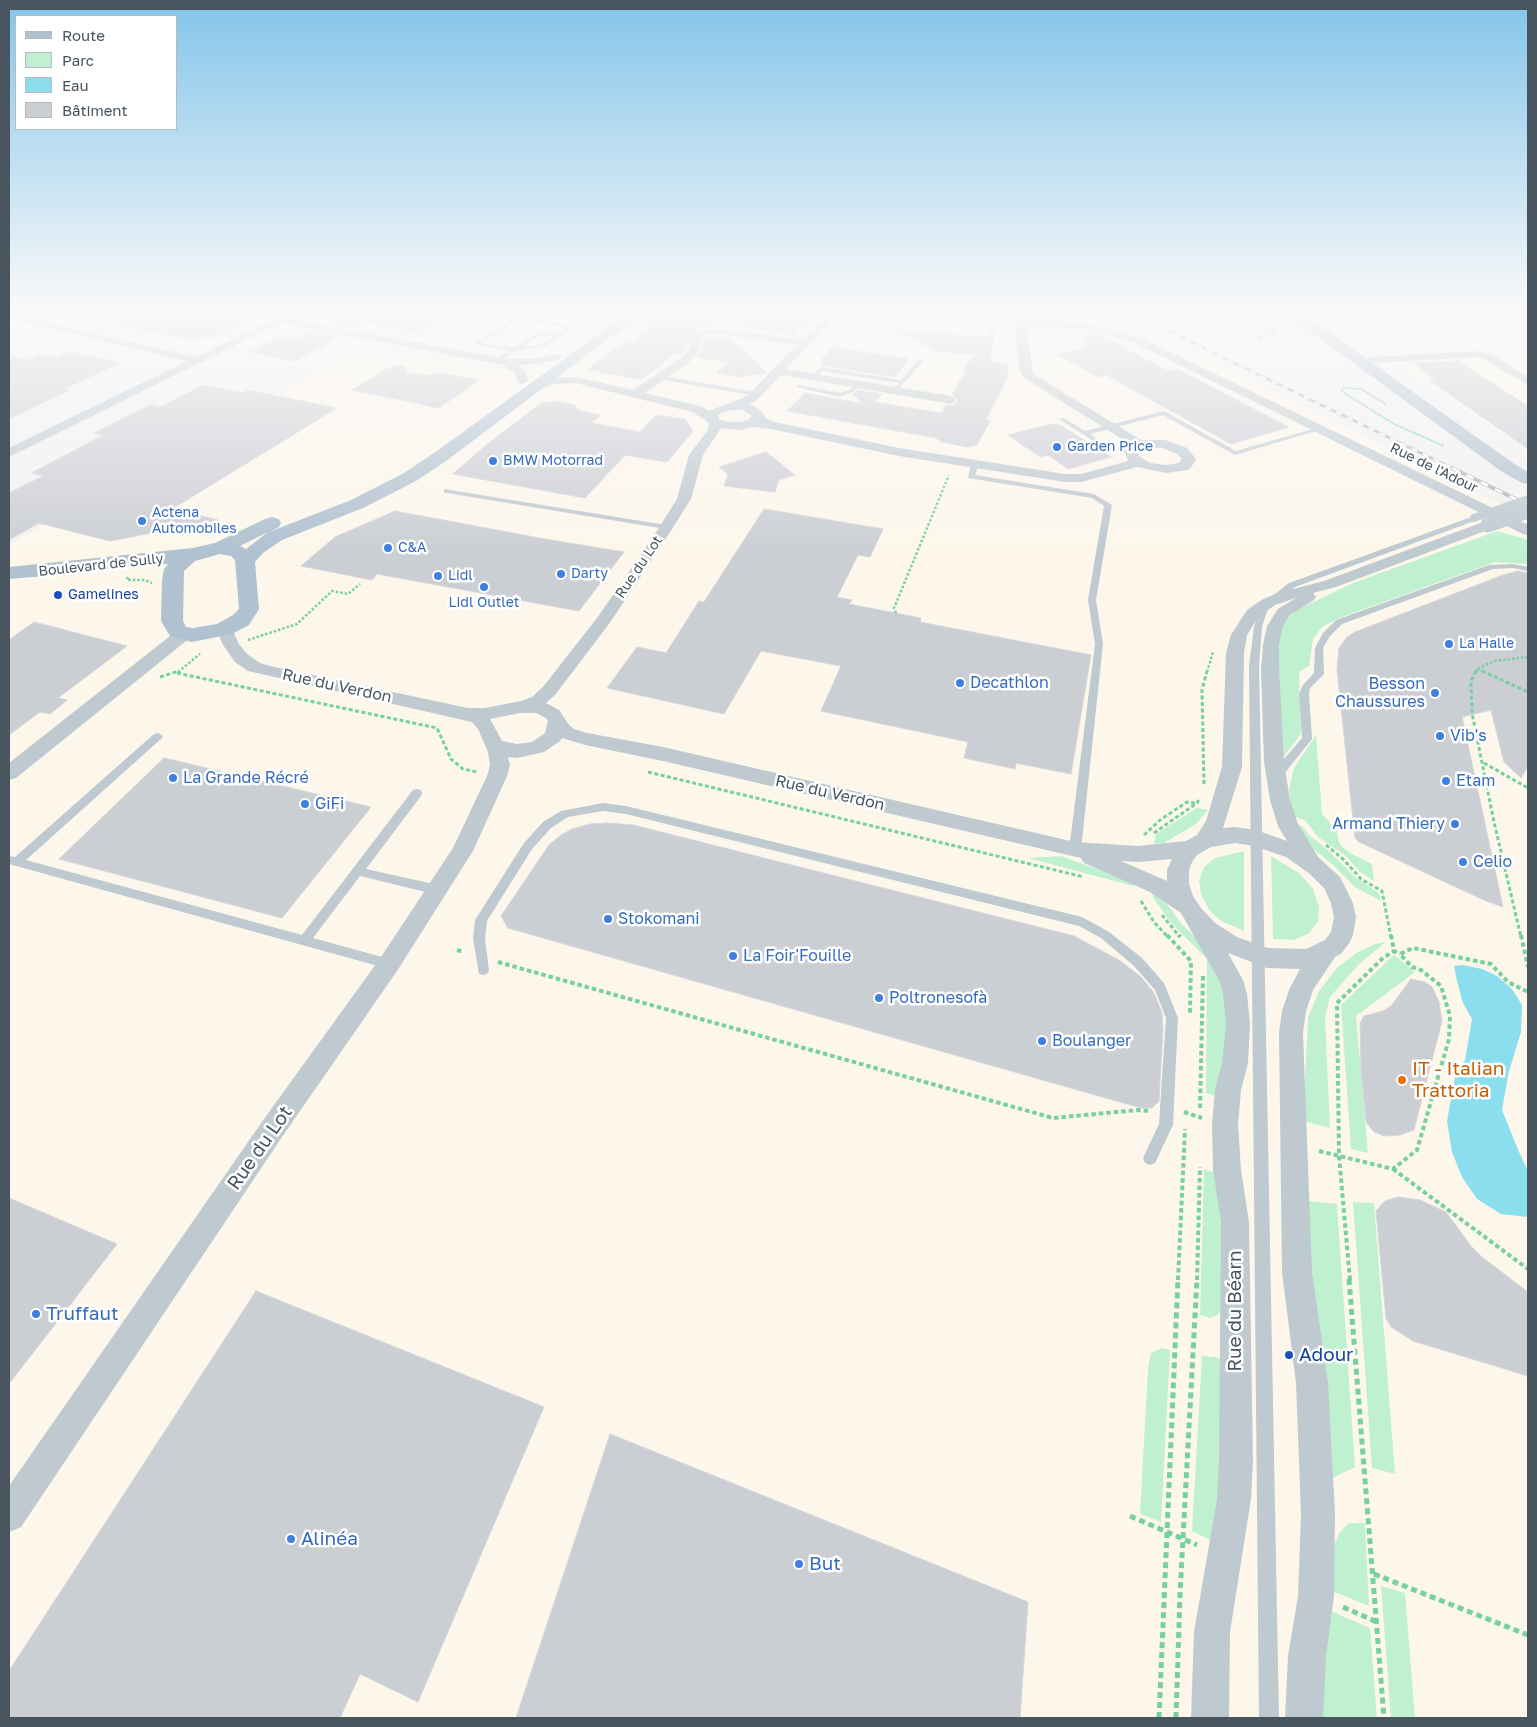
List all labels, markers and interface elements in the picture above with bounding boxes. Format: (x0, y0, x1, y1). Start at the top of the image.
legend (15, 15, 178, 130)
text: Route (62, 26, 105, 44)
text: Parc (62, 51, 94, 69)
text: Eau (62, 76, 89, 94)
text: Bâtiment (62, 101, 127, 119)
place label: Garden Price (1067, 439, 1153, 455)
street label: Rue de l'Adour (1387, 439, 1481, 497)
marker: Garden Price (1051, 441, 1063, 453)
place label: BMW Motorrad (503, 453, 603, 469)
marker: BMW Motorrad (487, 455, 499, 467)
place label: Actena Automobiles (152, 505, 237, 538)
marker: Actena Automobiles (136, 515, 148, 527)
street label: Rue du Lot (612, 533, 666, 601)
place label: C&A (398, 540, 426, 556)
marker: C&A (382, 542, 394, 554)
street label: Boulevard de Sully (38, 550, 164, 580)
place label: Darty (571, 566, 608, 582)
place label: Lidl (448, 568, 473, 584)
marker: Darty (555, 568, 567, 580)
marker: Lidl (432, 570, 444, 582)
marker: Lidl Outlet (478, 581, 490, 593)
place label: Gamelines (68, 587, 139, 603)
marker: Gamelines (52, 589, 64, 601)
place label: Lidl Outlet (449, 595, 519, 611)
place label: La Halle (1459, 636, 1514, 652)
marker: La Halle (1443, 638, 1455, 650)
street label: Rue du Verdon (281, 665, 393, 707)
place label: Decathlon (970, 673, 1049, 693)
place label: Besson Chaussures (1335, 674, 1425, 712)
marker: Decathlon (954, 677, 966, 689)
marker: Besson Chaussures (1429, 687, 1441, 699)
place label: Vib's (1450, 726, 1487, 746)
marker: Vib's (1434, 730, 1446, 742)
place label: La Grande Récré (183, 768, 309, 788)
street label: Rue du Verdon (774, 771, 886, 815)
place label: Etam (1456, 771, 1495, 791)
marker: La Grande Récré (167, 772, 179, 784)
marker: Etam (1440, 775, 1452, 787)
place label: GiFi (315, 794, 344, 814)
marker: GiFi (299, 798, 311, 810)
place label: Armand Thiery (1332, 814, 1445, 834)
marker: Armand Thiery (1449, 818, 1461, 830)
place label: Celio (1473, 852, 1512, 872)
marker: Celio (1457, 856, 1469, 868)
place label: Stokomani (618, 909, 700, 929)
marker: Stokomani (602, 913, 614, 925)
place label: La Foir'Fouille (743, 946, 851, 966)
marker: La Foir'Fouille (727, 950, 739, 962)
place label: Poltronesofà (889, 988, 987, 1008)
marker: Poltronesofà (873, 992, 885, 1004)
place label: Boulanger (1052, 1031, 1131, 1051)
marker: Boulanger (1036, 1035, 1048, 1047)
place label: IT - Italian Trattoria (1412, 1058, 1504, 1102)
marker: IT - Italian Trattoria (1396, 1074, 1408, 1086)
street label: Rue du Lot (223, 1102, 297, 1194)
street label: Rue du Béarn (1224, 1250, 1246, 1372)
place label: Truffaut (46, 1303, 118, 1325)
marker: Truffaut (30, 1308, 42, 1320)
place label: Adour (1299, 1344, 1354, 1366)
marker: Adour (1283, 1349, 1295, 1361)
place label: Alinéa (301, 1528, 358, 1550)
marker: Alinéa (285, 1533, 297, 1545)
place label: But (809, 1553, 841, 1575)
marker: But (793, 1558, 805, 1570)

